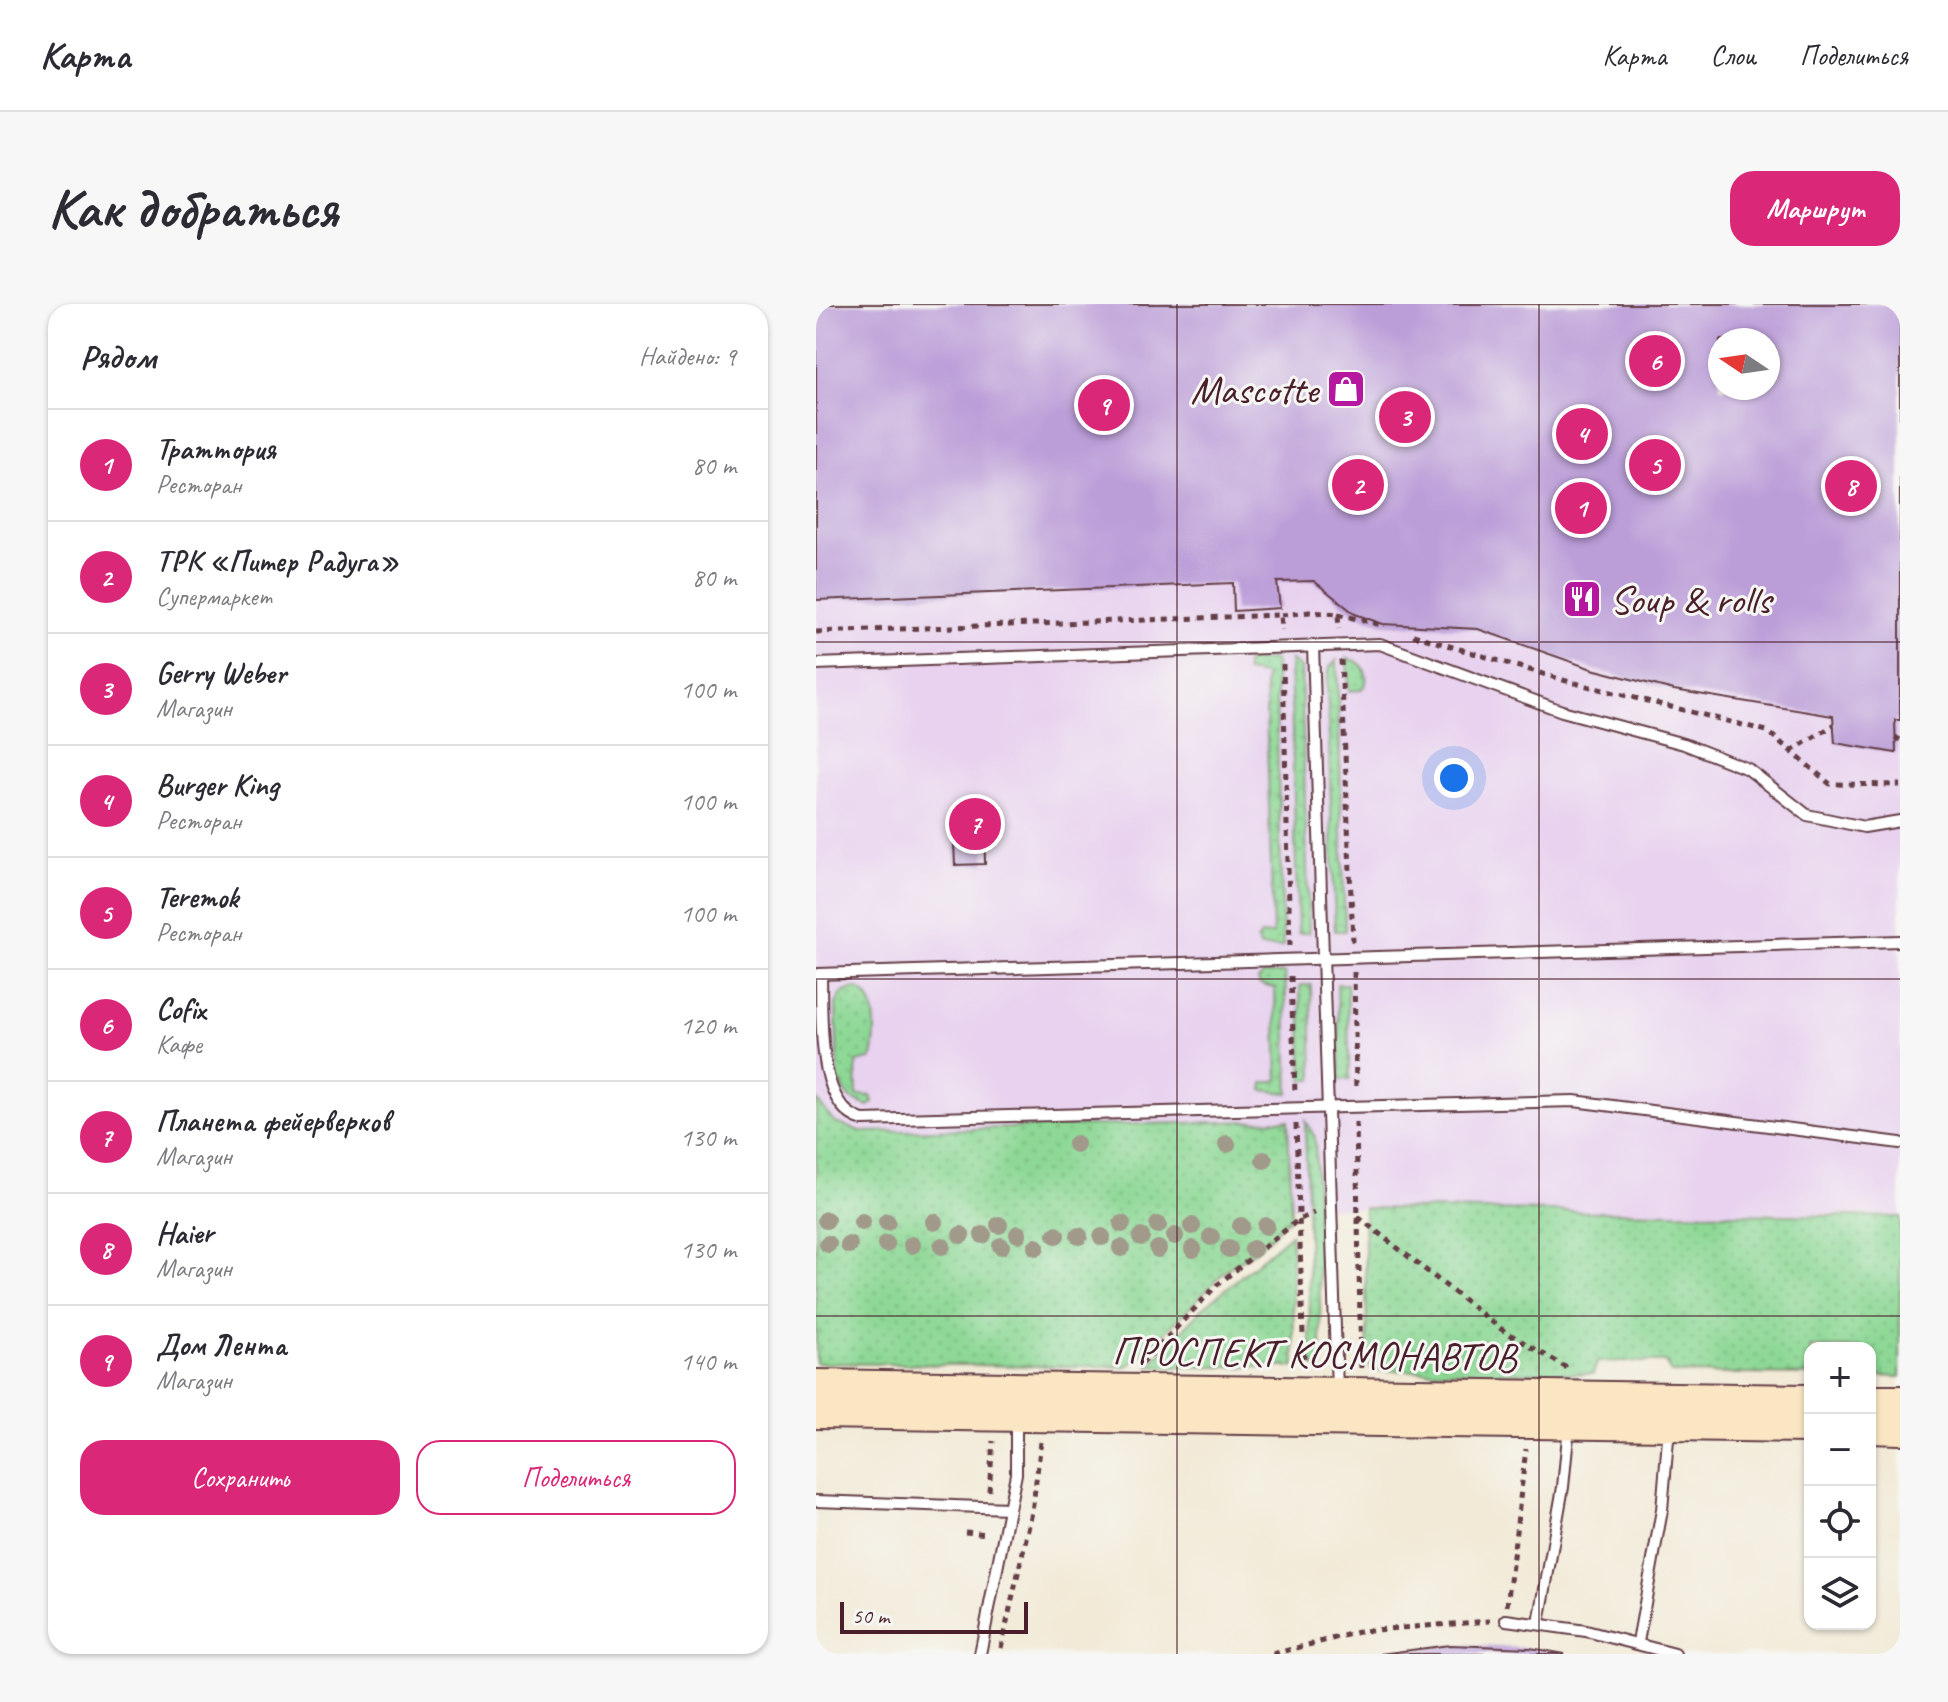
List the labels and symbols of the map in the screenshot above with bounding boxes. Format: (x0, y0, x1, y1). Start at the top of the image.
north arrow (1708, 328, 1780, 400)
pin: 6 (1629, 331, 1681, 391)
place label: Mascotte (1190, 365, 1321, 415)
shop icon: Mascotte (1325, 368, 1367, 410)
pin: 9 (1078, 375, 1130, 435)
pin: 3 (1379, 387, 1431, 447)
pin: 4 (1556, 404, 1608, 464)
pin: 5 (1629, 435, 1681, 495)
pin: 2 (1332, 455, 1384, 515)
pin: 8 (1825, 456, 1877, 516)
pin: 1 (1555, 478, 1607, 538)
place label: Soup & rolls (1610, 575, 1774, 625)
restaurant icon: Soup & rolls (1561, 578, 1603, 620)
your location (1434, 758, 1474, 798)
pin: 7 (949, 794, 1001, 854)
street label: ПРОСПЕКТ КОСМОНАВТОВ (1112, 1325, 1519, 1383)
scale bar (840, 1598, 1028, 1634)

